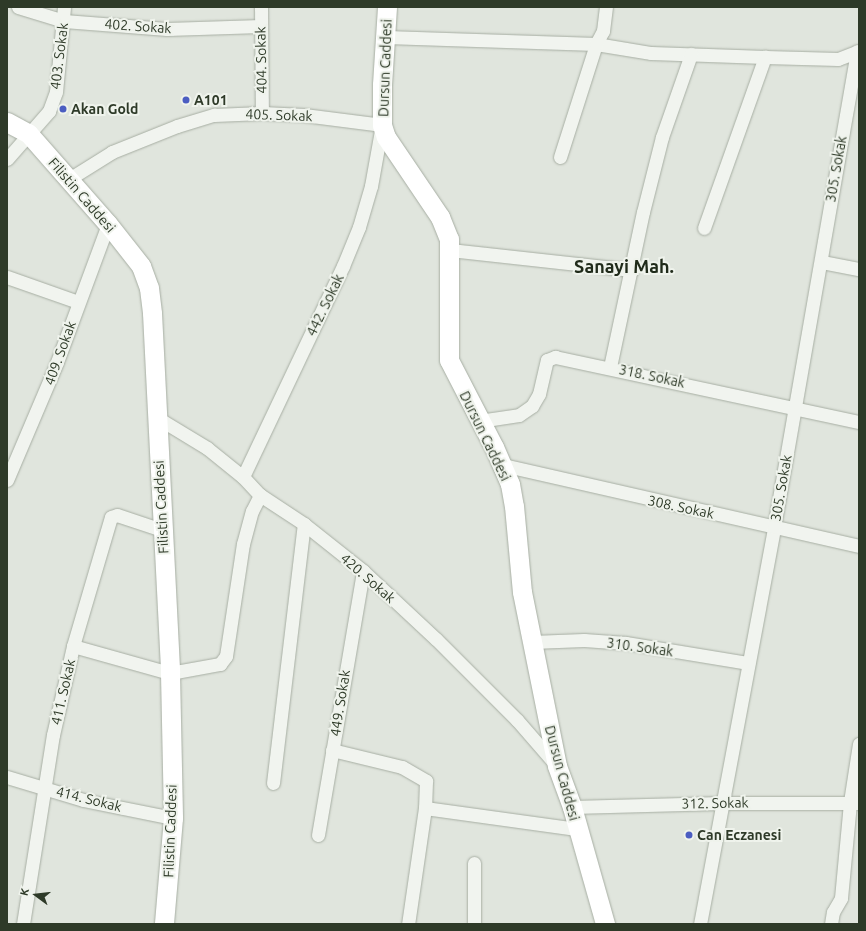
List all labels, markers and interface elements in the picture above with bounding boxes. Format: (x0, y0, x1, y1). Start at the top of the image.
street label: 402. Sokak (104, 15, 172, 37)
street label: Dursun Caddesi (375, 19, 395, 117)
street label: 403. Sokak (47, 22, 71, 90)
street label: 404. Sokak (252, 26, 270, 94)
place label: A101 (194, 92, 228, 108)
marker: A101 (181, 95, 191, 105)
place label: Akan Gold (71, 101, 138, 117)
marker: Akan Gold (58, 104, 68, 114)
street label: 405. Sokak (245, 105, 313, 125)
street label: 305. Sokak (822, 134, 850, 204)
street label: Filistin Caddesi (45, 154, 119, 236)
district label: Sanayi Mah. (574, 255, 674, 277)
street label: 442. Sokak (303, 271, 347, 339)
street label: 409. Sokak (41, 319, 79, 387)
street label: 318. Sokak (617, 361, 687, 391)
street label: Dursun Caddesi (456, 388, 514, 484)
street label: 305. Sokak (767, 453, 795, 523)
street label: Filistin Caddesi (150, 460, 172, 554)
street label: 308. Sokak (646, 492, 716, 522)
street label: 420. Sokak (337, 550, 399, 606)
street label: 310. Sokak (606, 634, 674, 660)
street label: 411. Sokak (47, 657, 79, 727)
street label: 449. Sokak (326, 669, 354, 737)
street label: Dursun Caddesi (541, 724, 583, 822)
street label: 414. Sokak (54, 783, 124, 815)
street label: Filistin Caddesi (160, 784, 180, 878)
street label: 312. Sokak (681, 794, 749, 812)
place label: Can Eczanesi (697, 827, 781, 843)
marker: Can Eczanesi (684, 830, 694, 840)
north arrow (16, 875, 56, 915)
text: K (18, 887, 31, 897)

